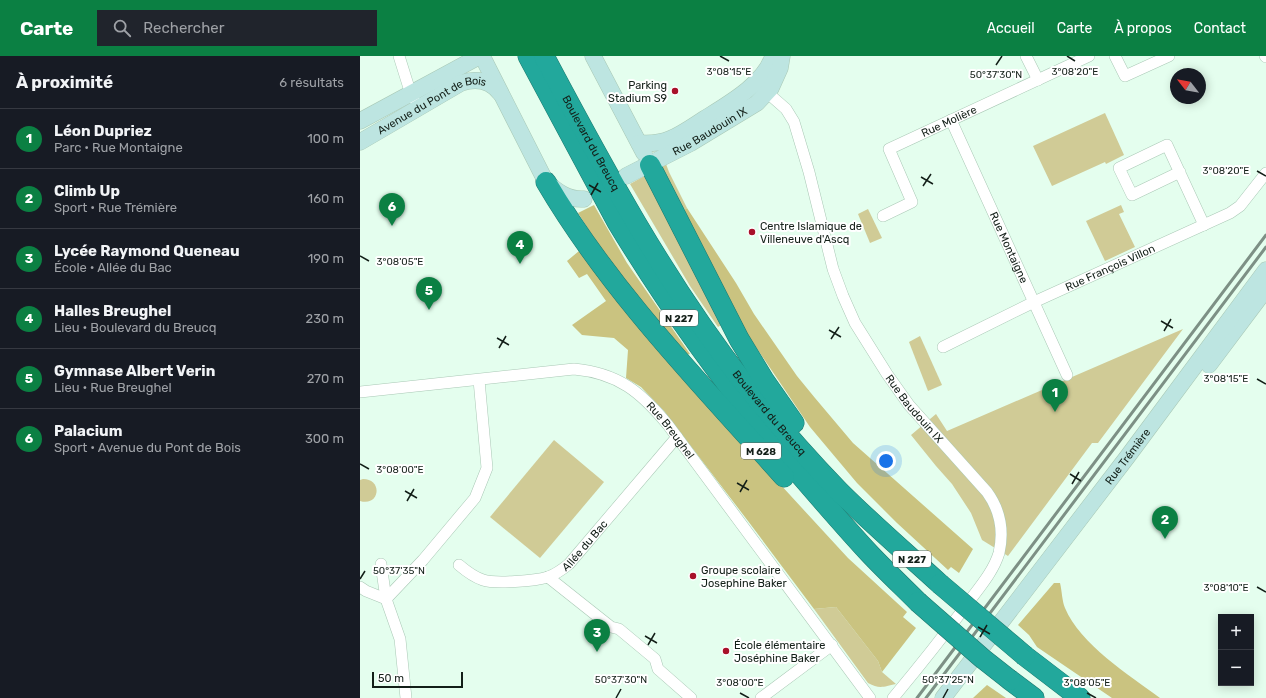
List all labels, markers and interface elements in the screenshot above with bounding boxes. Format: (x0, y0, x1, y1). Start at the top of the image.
search box (97, 10, 377, 46)
text: Carte (20, 17, 73, 40)
icon: search (111, 17, 133, 39)
text: Rechercher (143, 19, 224, 37)
text: Accueil (987, 20, 1035, 37)
text: Carte (1057, 20, 1092, 37)
text: À propos (1114, 20, 1172, 37)
text: Contact (1194, 20, 1246, 37)
text: 3°08'15"E (707, 66, 751, 78)
text: 3°08'20"E (1052, 66, 1098, 78)
north arrow (1170, 68, 1206, 104)
text: 50°37'30"N (970, 69, 1022, 81)
text: À proximité (16, 72, 113, 92)
street label: Avenue du Pont de Bois (375, 74, 488, 137)
text: 6 résultats (279, 75, 344, 90)
place label: Parking Stadium S9 (608, 79, 667, 105)
marker: Parking Stadium S9 (670, 86, 680, 96)
street label: Boulevard du Breucq (559, 93, 622, 193)
street label: Rue Molière (919, 103, 979, 140)
street label: Rue Baudouin IX (670, 105, 750, 158)
text: Léon Dupriez (54, 122, 152, 140)
text: 1 (26, 131, 32, 146)
text: 100 m (307, 131, 344, 146)
text: Parc · Rue Montaigne (54, 140, 183, 155)
text: 3°08'20"E (1203, 165, 1249, 177)
text: Climb Up (54, 182, 120, 200)
text: 2 (25, 191, 33, 206)
text: 160 m (308, 191, 344, 206)
pin: 6 (379, 193, 405, 226)
text: Sport · Rue Trémière (54, 200, 177, 215)
street label: Rue Montaigne (987, 210, 1030, 285)
place label: Centre Islamique de Villeneuve d'Ascq (760, 220, 862, 246)
marker: Centre Islamique de Villeneuve d'Ascq (747, 227, 757, 237)
pin: 4 (507, 231, 533, 264)
text: Lycée Raymond Queneau (54, 242, 240, 260)
street label: Rue François Villon (1063, 242, 1157, 294)
text: 3 (25, 251, 33, 266)
text: 190 m (308, 251, 344, 266)
text: 3°08'05"E (377, 256, 423, 268)
text: École · Allée du Bac (54, 260, 172, 275)
pin: 5 (416, 277, 442, 310)
text: Halles Breughel (54, 302, 171, 320)
road number: N 227 (660, 310, 698, 326)
text: 4 (25, 311, 33, 326)
text: 230 m (306, 311, 344, 326)
text: Lieu · Boulevard du Breucq (54, 320, 217, 335)
text: Gymnase Albert Verin (54, 362, 215, 380)
street label: Boulevard du Breucq (730, 368, 809, 458)
text: 5 (25, 371, 33, 386)
text: 270 m (307, 371, 344, 386)
street label: Rue Baudouin IX (882, 372, 946, 446)
text: 3°08'15"E (1204, 373, 1248, 385)
pin: 1 (1042, 379, 1068, 412)
text: Lieu · Rue Breughel (54, 380, 172, 395)
street label: Rue Breughel (644, 399, 697, 462)
text: Palacium (54, 422, 122, 440)
street label: Rue Trémière (1103, 426, 1153, 487)
text: 6 (25, 431, 33, 446)
text: 300 m (305, 431, 344, 446)
text: Sport · Avenue du Pont de Bois (54, 440, 241, 455)
road number: M 628 (741, 443, 781, 459)
your location (876, 451, 896, 471)
text: 3°08'00"E (376, 464, 424, 476)
pin: 2 (1152, 506, 1178, 539)
street label: Allée du Bac (560, 518, 611, 574)
road number: N 227 (893, 551, 931, 567)
place label: Groupe scolaire Josephine Baker (701, 564, 787, 590)
text: 50°37'35"N (373, 565, 425, 577)
marker: Groupe scolaire Josephine Baker (688, 571, 698, 581)
text: 3°08'10"E (1203, 582, 1249, 594)
map controls (1218, 614, 1254, 686)
button: + (1218, 614, 1254, 650)
pin: 3 (584, 619, 610, 652)
place label: École élémentaire Joséphine Baker (734, 639, 825, 665)
marker: École élémentaire Joséphine Baker (721, 646, 731, 656)
button: − (1218, 650, 1254, 686)
scale bar (372, 670, 463, 689)
text: 50 m (378, 672, 404, 685)
text: 50°37'30"N (595, 674, 647, 686)
text: 50°37'25"N (922, 674, 974, 686)
text: 3°08'00"E (716, 677, 764, 689)
text: 3°08'05"E (1064, 677, 1110, 689)

